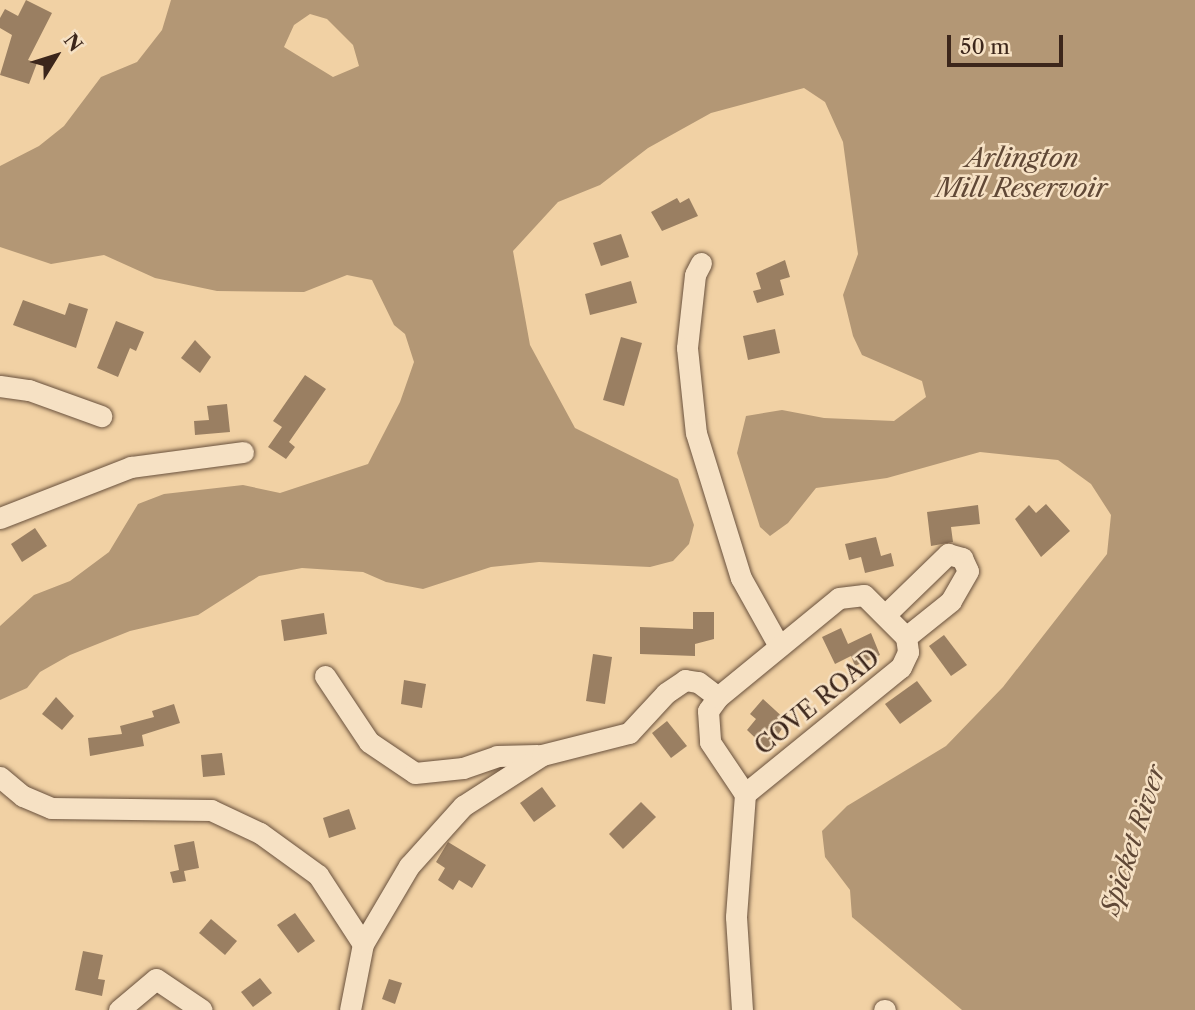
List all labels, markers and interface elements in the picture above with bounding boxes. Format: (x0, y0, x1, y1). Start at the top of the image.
north arrow (21, 21, 91, 91)
scale bar (950, 21, 1066, 65)
text: N (59, 29, 87, 56)
text: 50 m (960, 34, 1010, 59)
water label: Arlington Mill Reservoir (936, 143, 1108, 204)
street label: COVE ROAD (749, 643, 885, 761)
water label: Spicket River (1095, 761, 1173, 919)

